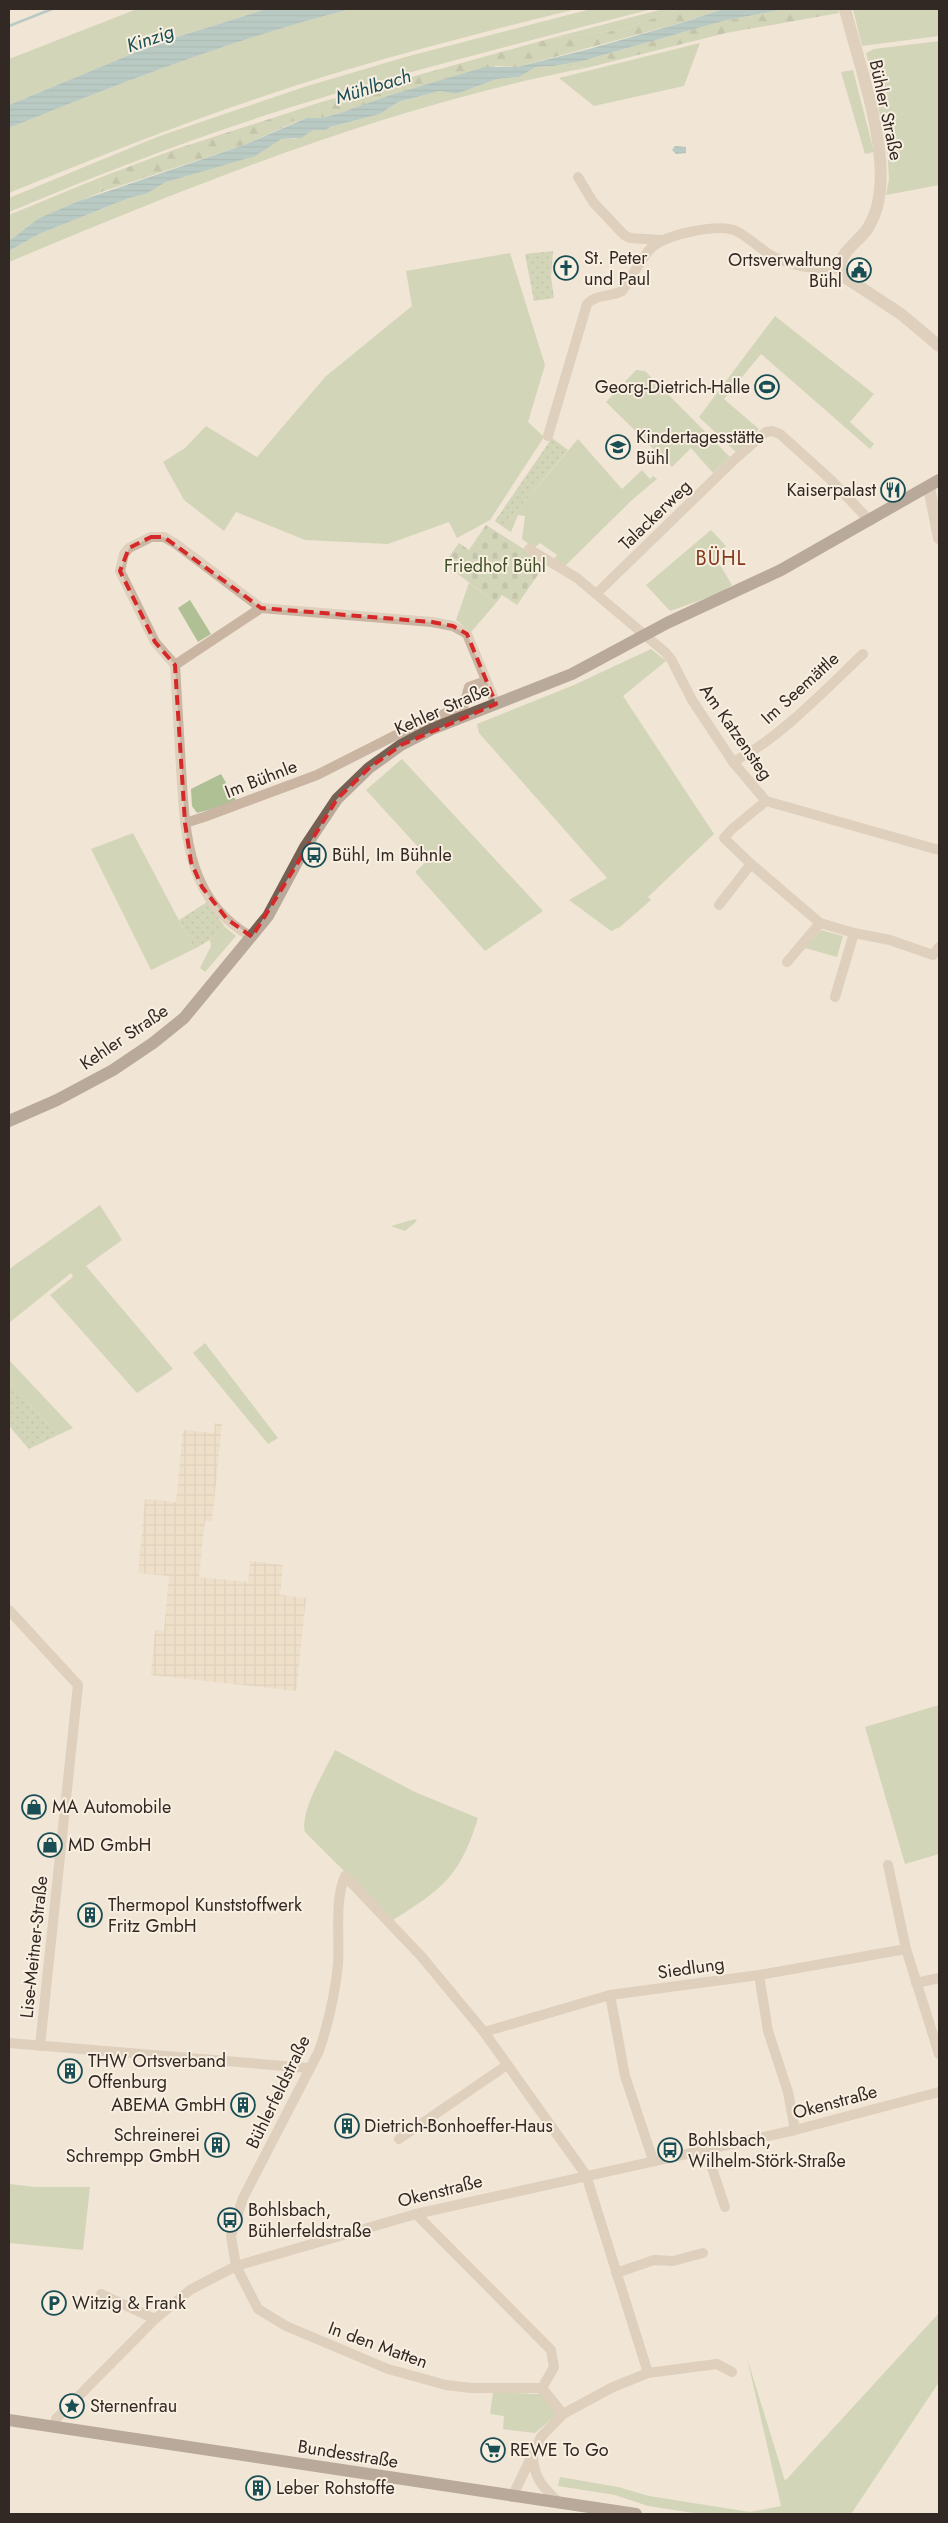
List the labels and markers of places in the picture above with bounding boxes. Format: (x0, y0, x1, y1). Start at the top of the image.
place label: St. Peter und Paul (584, 245, 650, 292)
place label: Ortsverwaltung Bühl (728, 247, 842, 294)
church icon: St. Peter und Paul (553, 255, 579, 281)
public building icon: Ortsverwaltung Bühl (846, 257, 872, 283)
place label: Georg-Dietrich-Halle (595, 374, 750, 400)
sports icon: Georg-Dietrich-Halle (754, 374, 780, 400)
place label: Kindertagesstätte Bühl (636, 424, 764, 471)
school or university icon: Kindertagesstätte Bühl (605, 434, 631, 460)
place label: Kaiserpalast (787, 477, 877, 503)
restaurant icon: Kaiserpalast (880, 477, 906, 503)
bus stop icon: Bühl, Im Bühnle (301, 842, 327, 868)
place label: Bühl, Im Bühnle (332, 842, 452, 868)
shop icon: MA Automobile (21, 1794, 47, 1820)
place label: MA Automobile (52, 1794, 171, 1820)
shop icon: MD GmbH (37, 1832, 63, 1858)
place label: MD GmbH (68, 1832, 151, 1858)
place label: Thermopol Kunststoffwerk Fritz GmbH (108, 1892, 302, 1939)
building icon: Thermopol Kunststoffwerk Fritz GmbH (77, 1902, 103, 1928)
place label: THW Ortsverband Offenburg (88, 2048, 226, 2095)
building icon: THW Ortsverband Offenburg (57, 2058, 83, 2084)
place label: ABEMA GmbH (111, 2092, 226, 2118)
building icon: ABEMA GmbH (230, 2092, 256, 2118)
building icon: Dietrich-Bonhoeffer-Haus (334, 2113, 360, 2139)
place label: Dietrich-Bonhoeffer-Haus (364, 2113, 553, 2139)
place label: Schreinerei Schrempp GmbH (66, 2122, 200, 2169)
place label: Bohlsbach, Wilhelm-Störk-Straße (688, 2127, 846, 2174)
building icon: Schreinerei Schrempp GmbH (204, 2132, 230, 2158)
bus stop icon: Bohlsbach, Wilhelm-Störk-Straße (657, 2137, 683, 2163)
place label: Bohlsbach, Bühlerfeldstraße (248, 2197, 371, 2244)
bus stop icon: Bohlsbach, Bühlerfeldstraße (217, 2207, 243, 2233)
parking icon: Witzig & Frank (41, 2290, 67, 2316)
place label: Witzig & Frank (72, 2290, 186, 2316)
place icon: Sternenfrau (59, 2393, 85, 2419)
place label: Sternenfrau (90, 2393, 177, 2419)
supermarket icon: REWE To Go (480, 2437, 506, 2463)
place label: REWE To Go (510, 2437, 609, 2463)
building icon: Leber Rohstoffe (245, 2475, 271, 2501)
place label: Leber Rohstoffe (276, 2475, 395, 2501)

